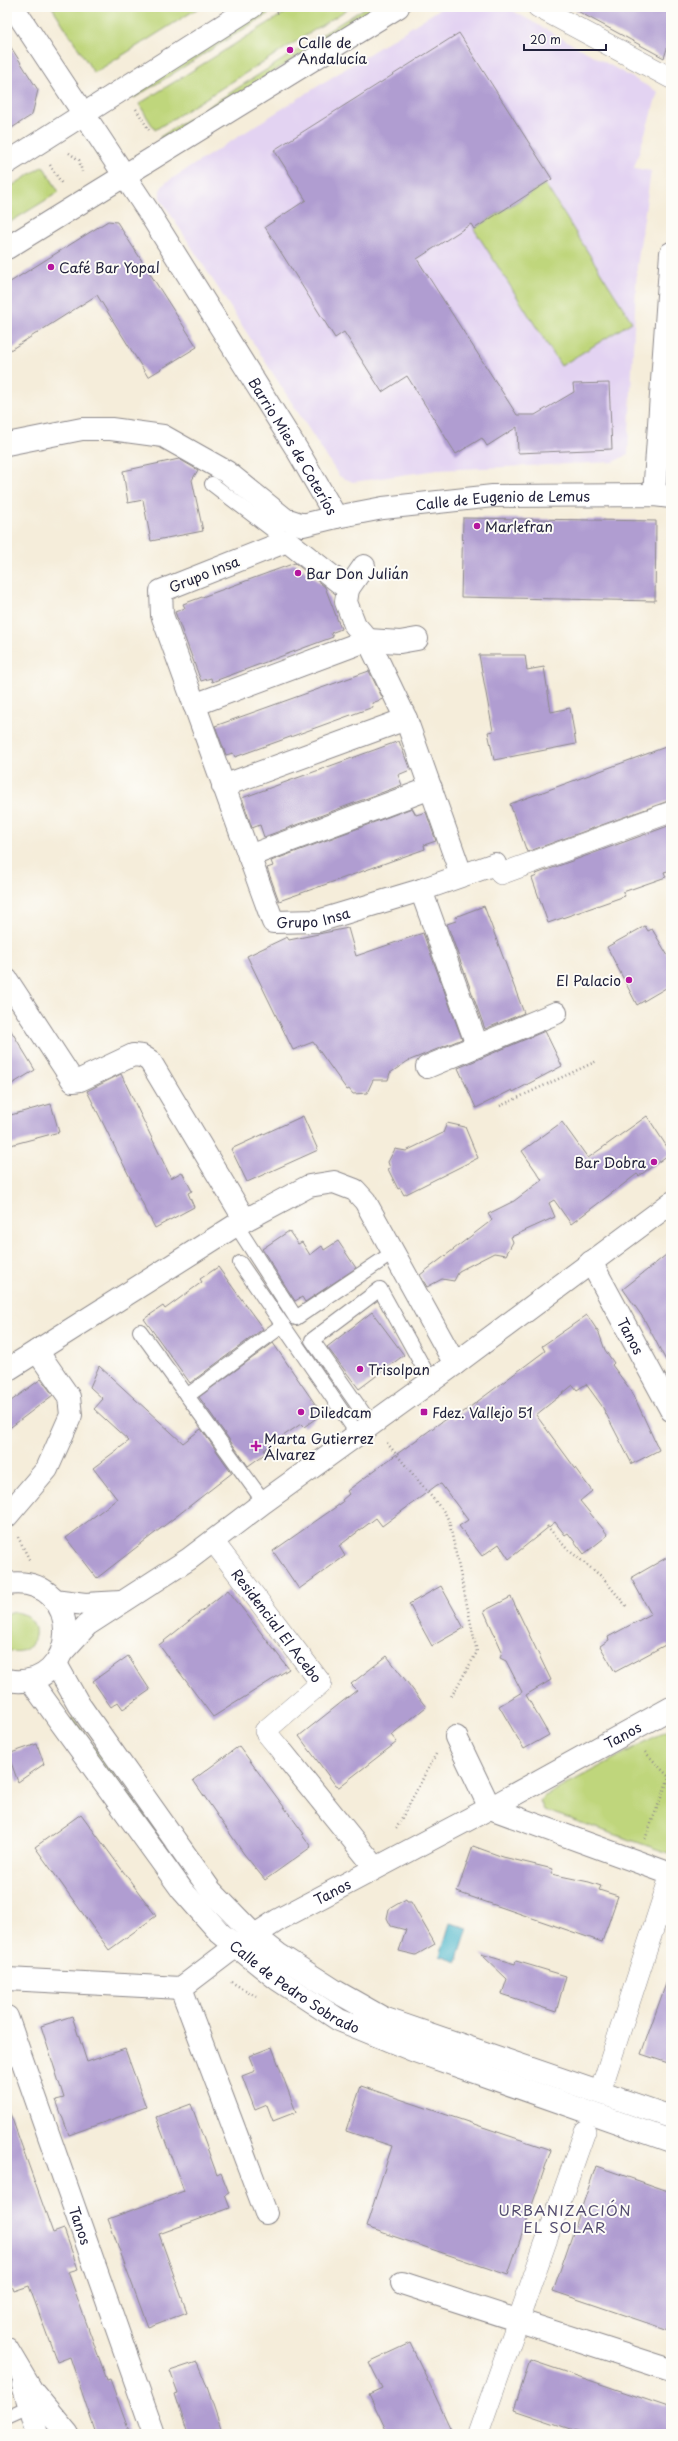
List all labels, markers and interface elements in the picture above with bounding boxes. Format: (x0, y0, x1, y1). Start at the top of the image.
scale bar (524, 26, 606, 52)
text: 20 m (530, 30, 561, 48)
place label: Calle de Andalucía (298, 32, 367, 69)
marker: Calle de Andalucía (285, 45, 295, 55)
place label: Café Bar Yopal (59, 257, 160, 278)
marker: Café Bar Yopal (46, 262, 56, 272)
street label: Barrio Mies de Coteríos (244, 373, 343, 519)
street label: Calle de Eugenio de Lemus (414, 485, 590, 515)
place label: Marlefran (485, 516, 553, 537)
marker: Marlefran (472, 521, 482, 531)
street label: Grupo Insa (166, 550, 243, 598)
place label: Bar Don Julián (306, 563, 409, 584)
marker: Bar Don Julián (293, 568, 303, 578)
street label: Grupo Insa (276, 901, 353, 932)
place label: El Palacio (556, 970, 621, 991)
marker: El Palacio (624, 975, 634, 985)
place label: Bar Dobra (574, 1152, 646, 1173)
marker: Bar Dobra (649, 1157, 659, 1167)
street label: Tanos (612, 1314, 650, 1358)
place label: Trisolpan (368, 1359, 430, 1380)
marker: Trisolpan (355, 1364, 365, 1374)
place label: Diledcam (309, 1402, 372, 1423)
place label: Fdez. Vallejo 51 (432, 1402, 533, 1423)
marker: Diledcam (296, 1407, 306, 1417)
marker: Fdez. Vallejo 51 (419, 1407, 429, 1417)
place label: Marta Gutierrez Álvarez (264, 1428, 374, 1465)
marker: Marta Gutierrez Álvarez (251, 1441, 261, 1451)
street label: Residencial El Acebo (227, 1564, 328, 1687)
street label: Tanos (600, 1716, 645, 1753)
street label: Tanos (310, 1873, 354, 1910)
street label: Calle de Pedro Sobrado (225, 1935, 363, 2038)
district label: URBANIZACIÓN EL SOLAR (498, 2198, 632, 2238)
street label: Tanos (64, 2203, 97, 2247)

